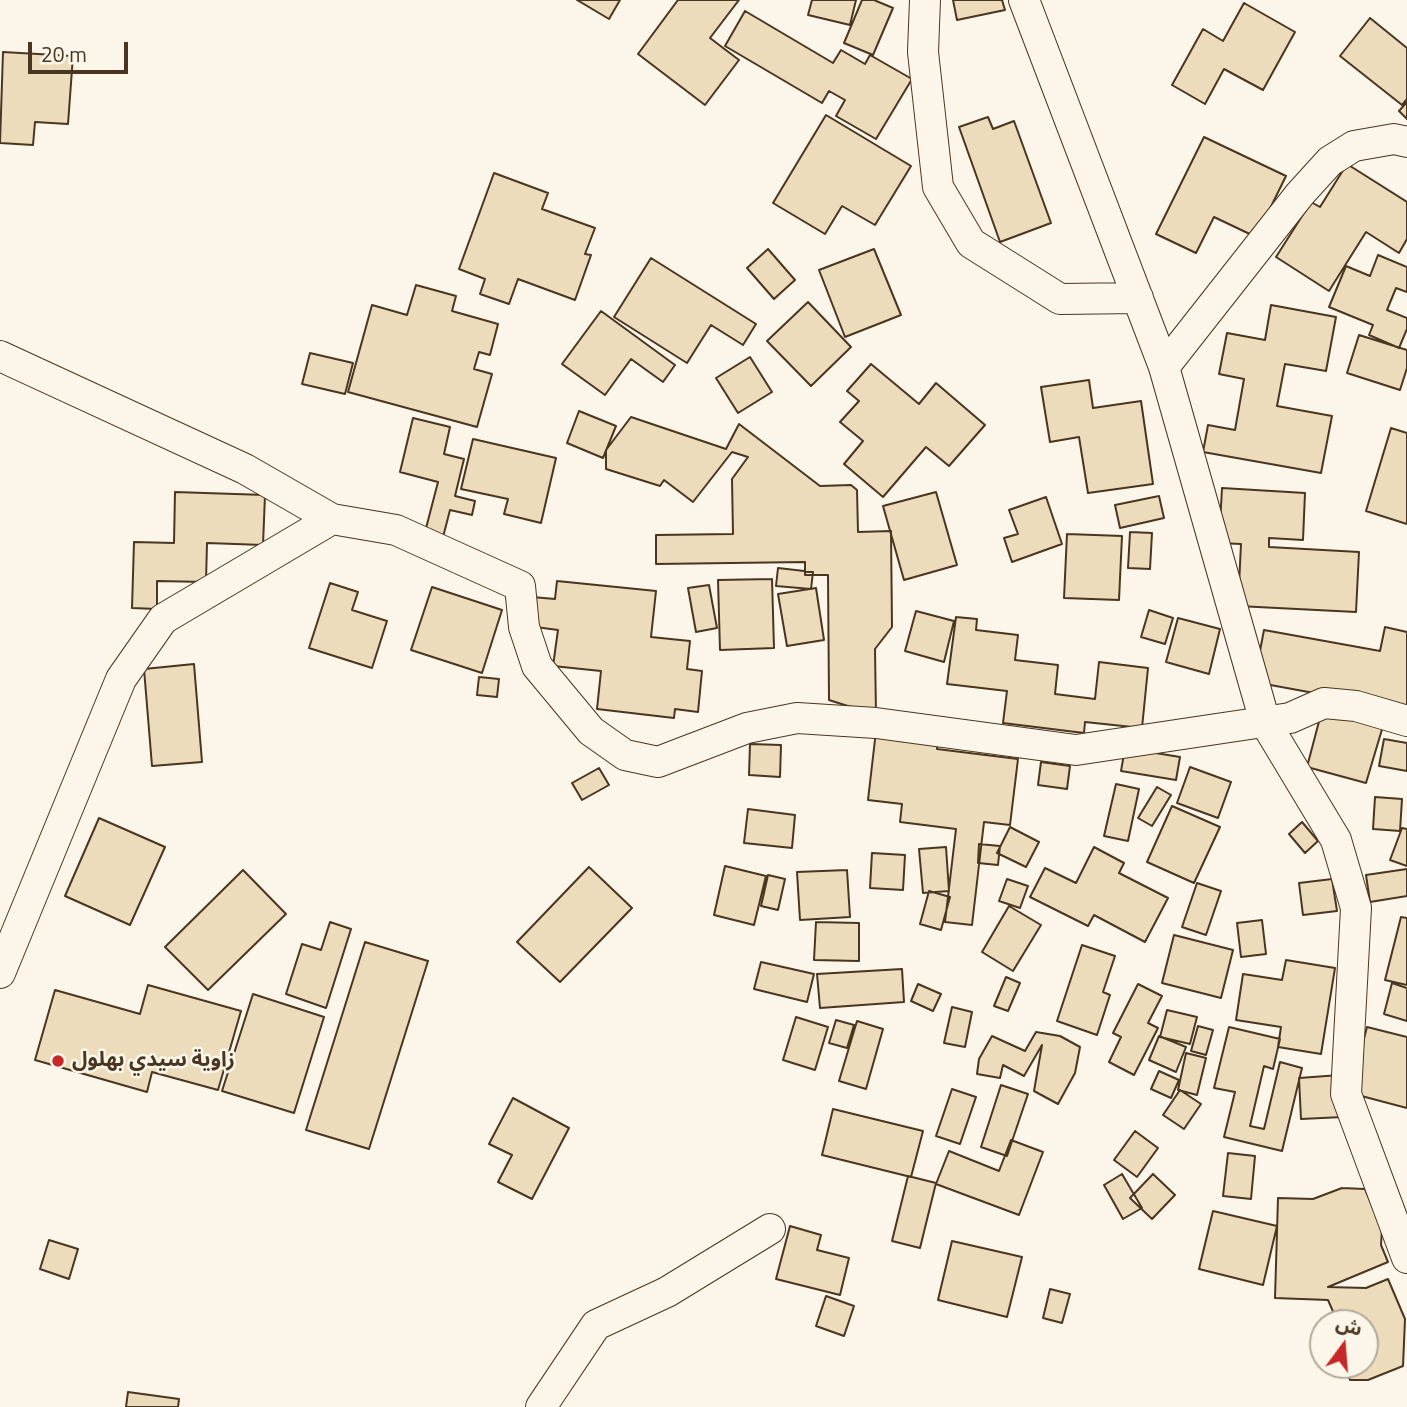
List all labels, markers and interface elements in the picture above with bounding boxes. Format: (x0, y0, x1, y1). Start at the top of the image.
scale bar (32, 28, 131, 72)
text: 20 m (41, 38, 87, 70)
place label: زاوية سيدي بهلول (72, 1048, 235, 1074)
marker: زاوية سيدي بهلول (50, 1053, 66, 1069)
text: ش (1333, 1308, 1366, 1343)
north arrow (1309, 1309, 1379, 1379)

